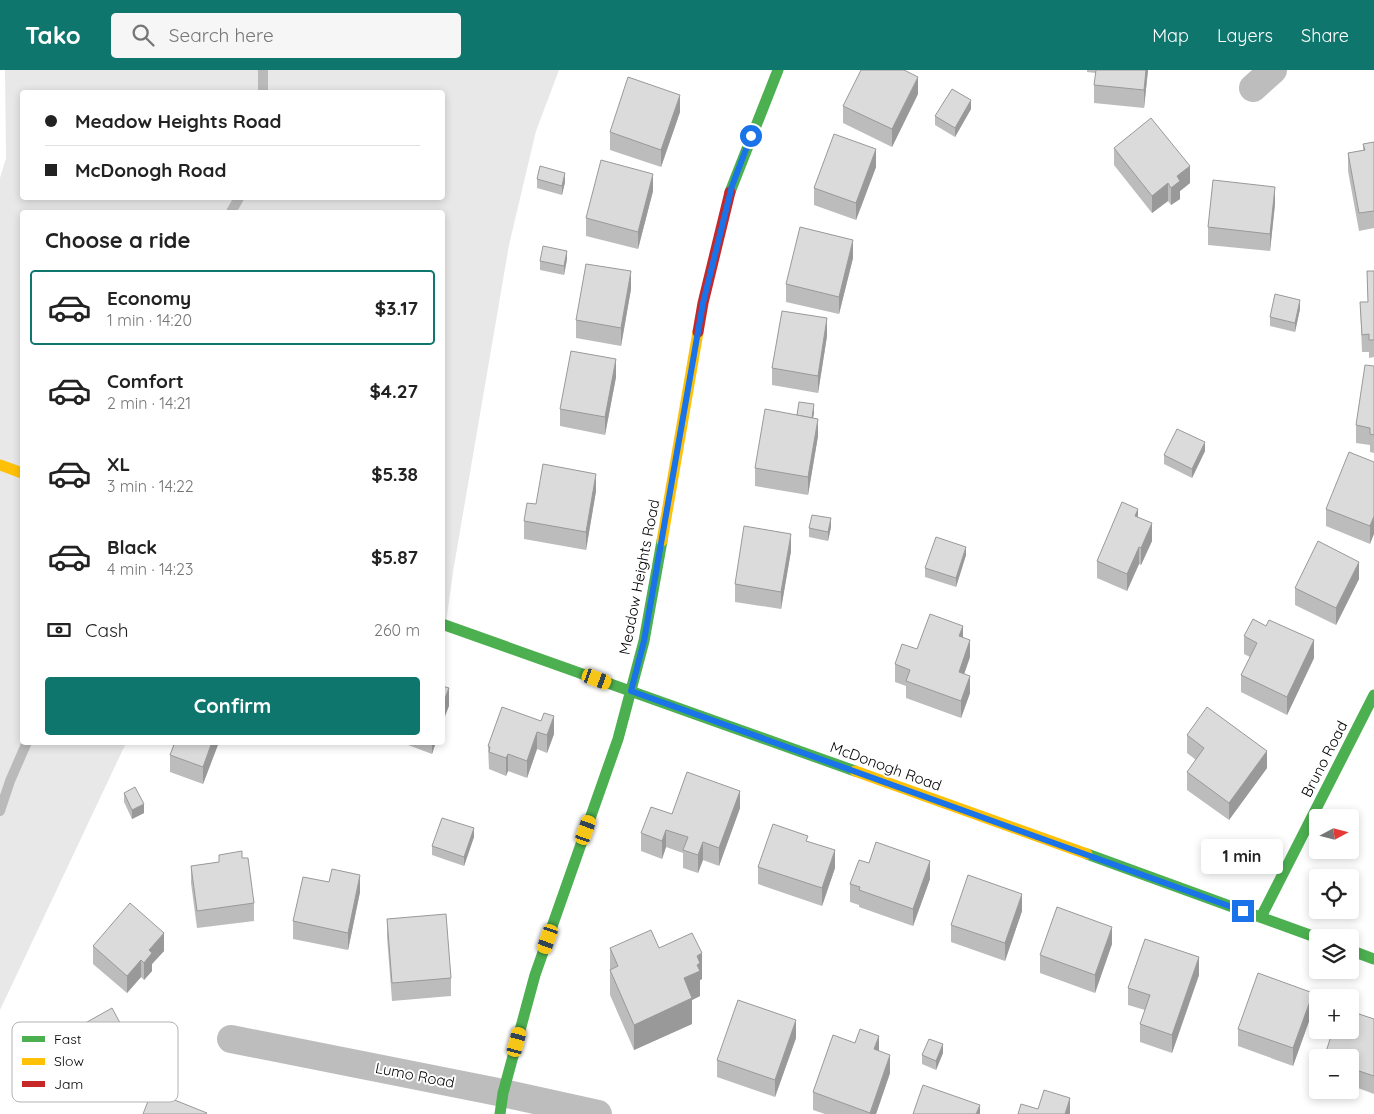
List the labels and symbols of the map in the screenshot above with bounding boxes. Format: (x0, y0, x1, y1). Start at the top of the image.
route start (740, 125, 762, 147)
street label: Meadow Heights Road (615, 498, 663, 656)
car (580, 667, 613, 691)
street label: Bruno Road (1297, 718, 1351, 800)
street label: McDonogh Road (828, 737, 944, 795)
north arrow (1309, 809, 1359, 859)
car (574, 813, 597, 847)
callout: 1 min (1202, 838, 1284, 874)
route end (1232, 900, 1254, 922)
car (536, 922, 559, 956)
legend (12, 1022, 178, 1102)
car (505, 1026, 528, 1058)
text: Fast (54, 1030, 82, 1048)
text: Slow (54, 1052, 84, 1070)
street label: Lumo Road (374, 1058, 456, 1092)
text: Jam (54, 1075, 83, 1093)

